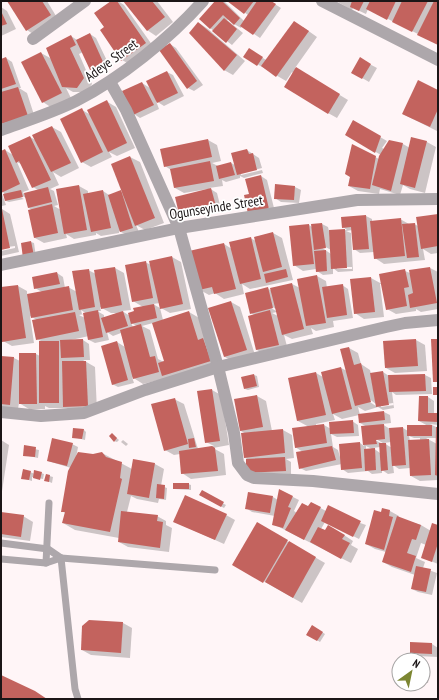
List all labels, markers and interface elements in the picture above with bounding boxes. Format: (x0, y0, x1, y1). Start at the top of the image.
street label: Adeye Street (81, 35, 141, 85)
street label: Ogunseyinde Street (168, 191, 264, 223)
north arrow (391, 652, 431, 692)
text: N (410, 656, 423, 671)

